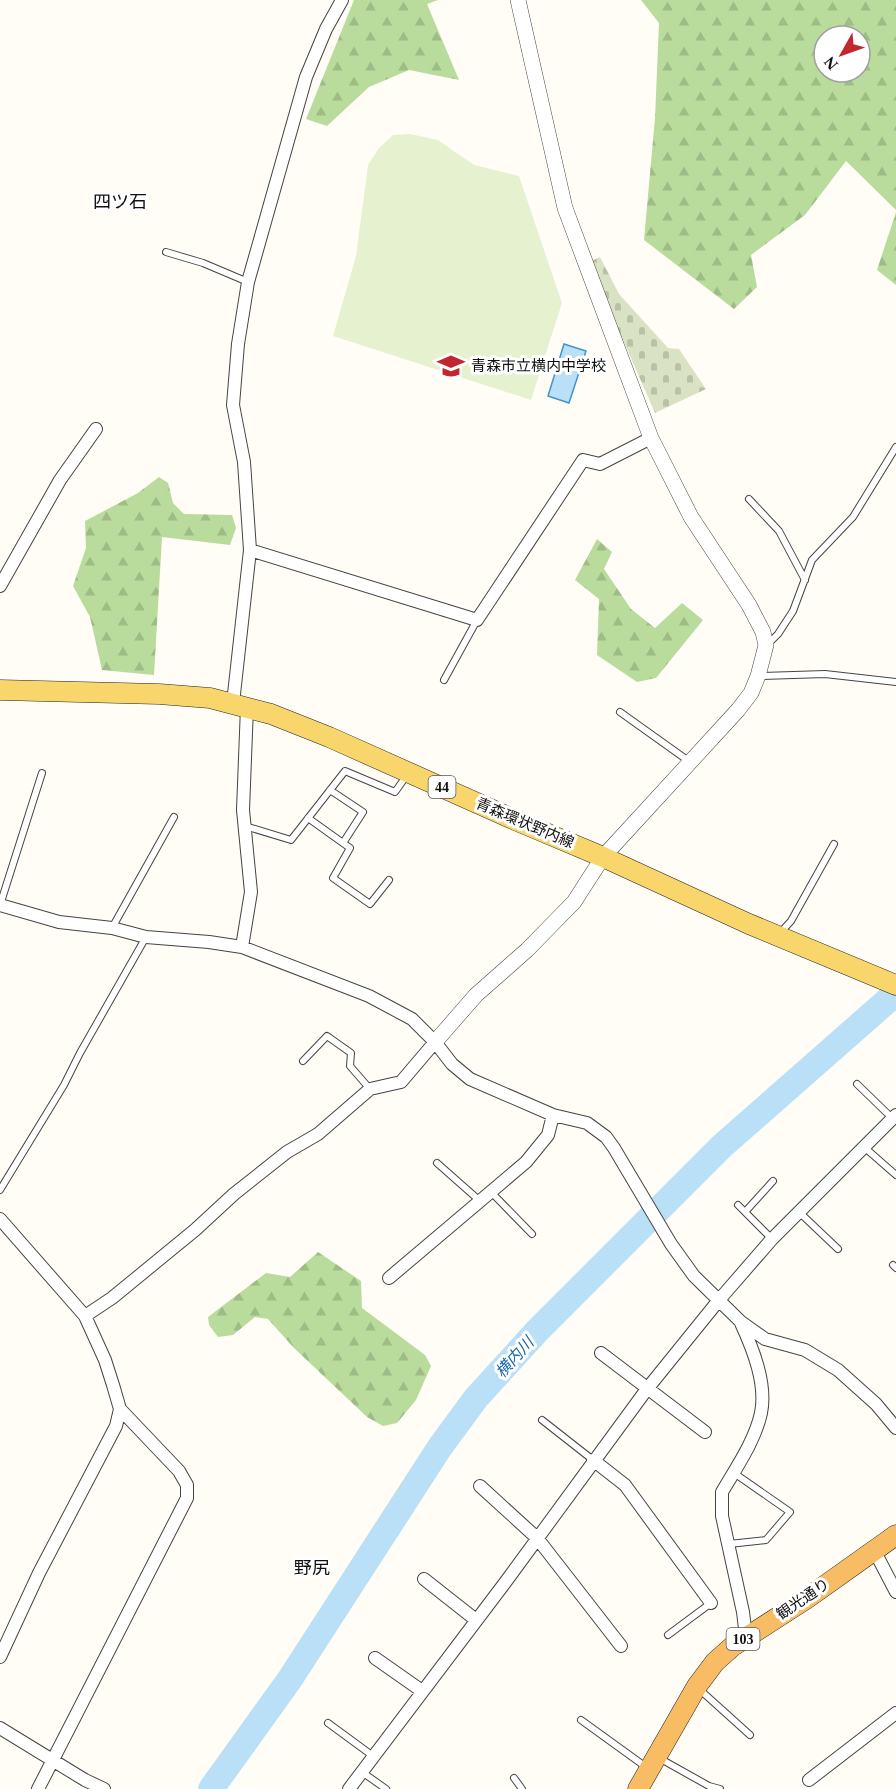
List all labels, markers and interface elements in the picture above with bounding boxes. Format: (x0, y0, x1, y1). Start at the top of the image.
north arrow (812, 24, 872, 84)
text: N (820, 53, 841, 73)
district label: 四ツ石 (93, 192, 147, 212)
school or university icon: 青森市立横内中学校 (436, 351, 466, 381)
place label: 青森市立横内中学校 (471, 358, 606, 374)
road number: 44 (428, 776, 456, 798)
street label: 青森環状野内線 (474, 794, 577, 851)
water label: 横内川 (492, 1332, 538, 1381)
district label: 野尻 (294, 1558, 330, 1578)
street label: 観光通り (774, 1576, 832, 1622)
road number: 103 (726, 1628, 760, 1650)

